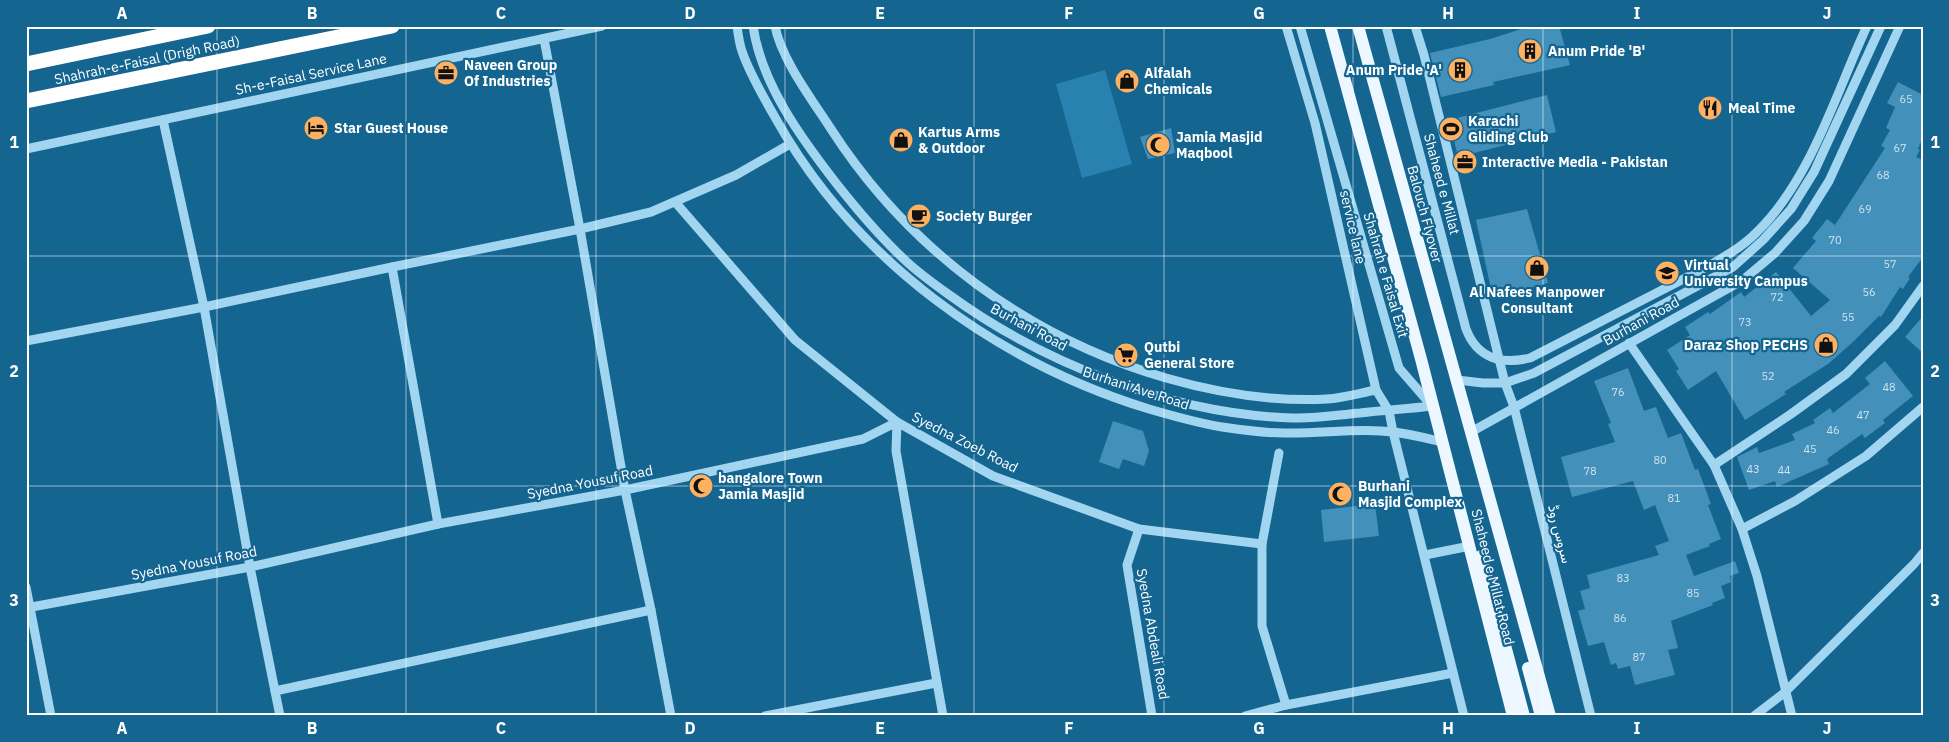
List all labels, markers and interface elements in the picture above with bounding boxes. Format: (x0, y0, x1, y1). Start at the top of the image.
text: A (117, 3, 128, 23)
text: B (307, 3, 318, 23)
text: C (496, 3, 506, 23)
text: D (684, 3, 696, 23)
text: E (875, 3, 885, 23)
text: F (1064, 3, 1074, 23)
text: G (1253, 3, 1265, 23)
text: H (1442, 3, 1454, 23)
text: I (1634, 3, 1641, 23)
text: J (1823, 3, 1831, 23)
street label: Shahrah-e-Faisal (Drigh Road) (53, 32, 241, 88)
building icon: Anum Pride 'B' (1517, 38, 1543, 64)
place label: Anum Pride 'B' (1548, 42, 1645, 60)
street label: Sh-e-Faisal Service Lane (234, 49, 389, 99)
place label: Naveen Group Of Industries (464, 56, 557, 90)
building icon: Anum Pride 'A' (1447, 57, 1473, 83)
office icon: Naveen Group Of Industries (433, 60, 459, 86)
place label: Anum Pride 'A' (1346, 61, 1442, 79)
place label: Alfalah Chemicals (1144, 64, 1212, 98)
shop icon: Alfalah Chemicals (1114, 68, 1140, 94)
house number: 65 (1899, 92, 1913, 106)
restaurant icon: Meal Time (1697, 95, 1723, 121)
place label: Meal Time (1728, 99, 1796, 117)
place label: Karachi Gliding Club (1468, 112, 1548, 146)
hotel icon: Star Guest House (303, 115, 329, 141)
sports icon: Karachi Gliding Club (1438, 116, 1464, 142)
place label: Star Guest House (334, 119, 448, 137)
place label: Kartus Arms & Outdoor (918, 123, 1000, 157)
shop icon: Kartus Arms & Outdoor (888, 127, 914, 153)
place label: Jamia Masjid Maqbool (1176, 128, 1263, 162)
street label: Shaheed e Millat (1420, 131, 1464, 237)
text: 1 (9, 132, 19, 152)
mosque icon: Jamia Masjid Maqbool (1145, 132, 1171, 158)
text: 1 (1930, 132, 1940, 152)
house number: 67 (1893, 141, 1907, 155)
office icon: Interactive Media - Pakistan (1452, 149, 1478, 175)
place label: Interactive Media - Pakistan (1482, 153, 1668, 171)
street label: Balouch Flyover (1403, 163, 1447, 265)
house number: 68 (1876, 168, 1890, 182)
street label: service lane (1336, 188, 1370, 266)
house number: 69 (1858, 202, 1872, 216)
cafe icon: Society Burger (906, 203, 932, 229)
place label: Society Burger (936, 207, 1033, 225)
street label: Shahrah e Faisal Exit (1359, 210, 1413, 340)
house number: 70 (1828, 233, 1842, 247)
shop icon: Al Nafees Manpower Consultant (1524, 255, 1550, 281)
place label: Virtual University Campus (1684, 256, 1808, 290)
house number: 57 (1883, 257, 1897, 271)
school or university icon: Virtual University Campus (1654, 260, 1680, 286)
place label: Al Nafees Manpower Consultant (1469, 283, 1605, 317)
house number: 56 (1862, 285, 1876, 299)
house number: 72 (1770, 290, 1784, 304)
street label: Burhani Road (1600, 293, 1682, 349)
street label: Burhani Road (987, 299, 1071, 355)
house number: 55 (1841, 310, 1855, 324)
house number: 73 (1738, 315, 1752, 329)
shop icon: Daraz Shop PECHS (1813, 332, 1839, 358)
place label: Daraz Shop PECHS (1684, 336, 1808, 354)
place label: Qutbi General Store (1144, 338, 1235, 372)
supermarket icon: Qutbi General Store (1113, 342, 1139, 368)
text: 2 (9, 361, 19, 381)
text: 2 (1930, 361, 1940, 381)
street label: Burhani Ave Road (1080, 362, 1192, 414)
house number: 52 (1761, 369, 1775, 383)
house number: 48 (1882, 380, 1896, 394)
house number: 76 (1611, 385, 1625, 399)
street label: Syedna Zoeb Road (909, 407, 1021, 477)
house number: 47 (1856, 408, 1870, 422)
house number: 46 (1826, 423, 1840, 437)
house number: 45 (1803, 442, 1817, 456)
house number: 80 (1653, 453, 1667, 467)
street label: Syedna Yousuf Road (526, 461, 654, 503)
house number: 43 (1746, 462, 1760, 476)
house number: 44 (1777, 463, 1791, 477)
house number: 78 (1583, 464, 1597, 478)
place label: bangalore Town Jamia Masjid (718, 469, 823, 503)
mosque icon: bangalore Town Jamia Masjid (688, 473, 714, 499)
place label: Burhani Masjid Complex (1358, 477, 1462, 511)
mosque icon: Burhani Masjid Complex (1327, 481, 1353, 507)
house number: 81 (1667, 491, 1681, 505)
street label: سروس روڈ (1544, 503, 1576, 565)
street label: Shaheed e Millat Road (1467, 507, 1519, 647)
street label: Syedna Yousuf Road (130, 542, 258, 584)
street label: Syedna Abdeali Road (1133, 567, 1173, 701)
house number: 83 (1616, 571, 1630, 585)
house number: 85 (1686, 586, 1700, 600)
text: 3 (9, 590, 19, 610)
text: 3 (1930, 590, 1940, 610)
house number: 86 (1613, 611, 1627, 625)
house number: 87 (1632, 650, 1646, 664)
text: A (117, 718, 128, 738)
text: B (307, 718, 318, 738)
text: C (496, 718, 506, 738)
text: D (684, 718, 696, 738)
text: E (875, 718, 885, 738)
text: F (1064, 718, 1074, 738)
text: G (1253, 718, 1265, 738)
text: H (1442, 718, 1454, 738)
text: I (1634, 718, 1641, 738)
text: J (1823, 718, 1831, 738)

